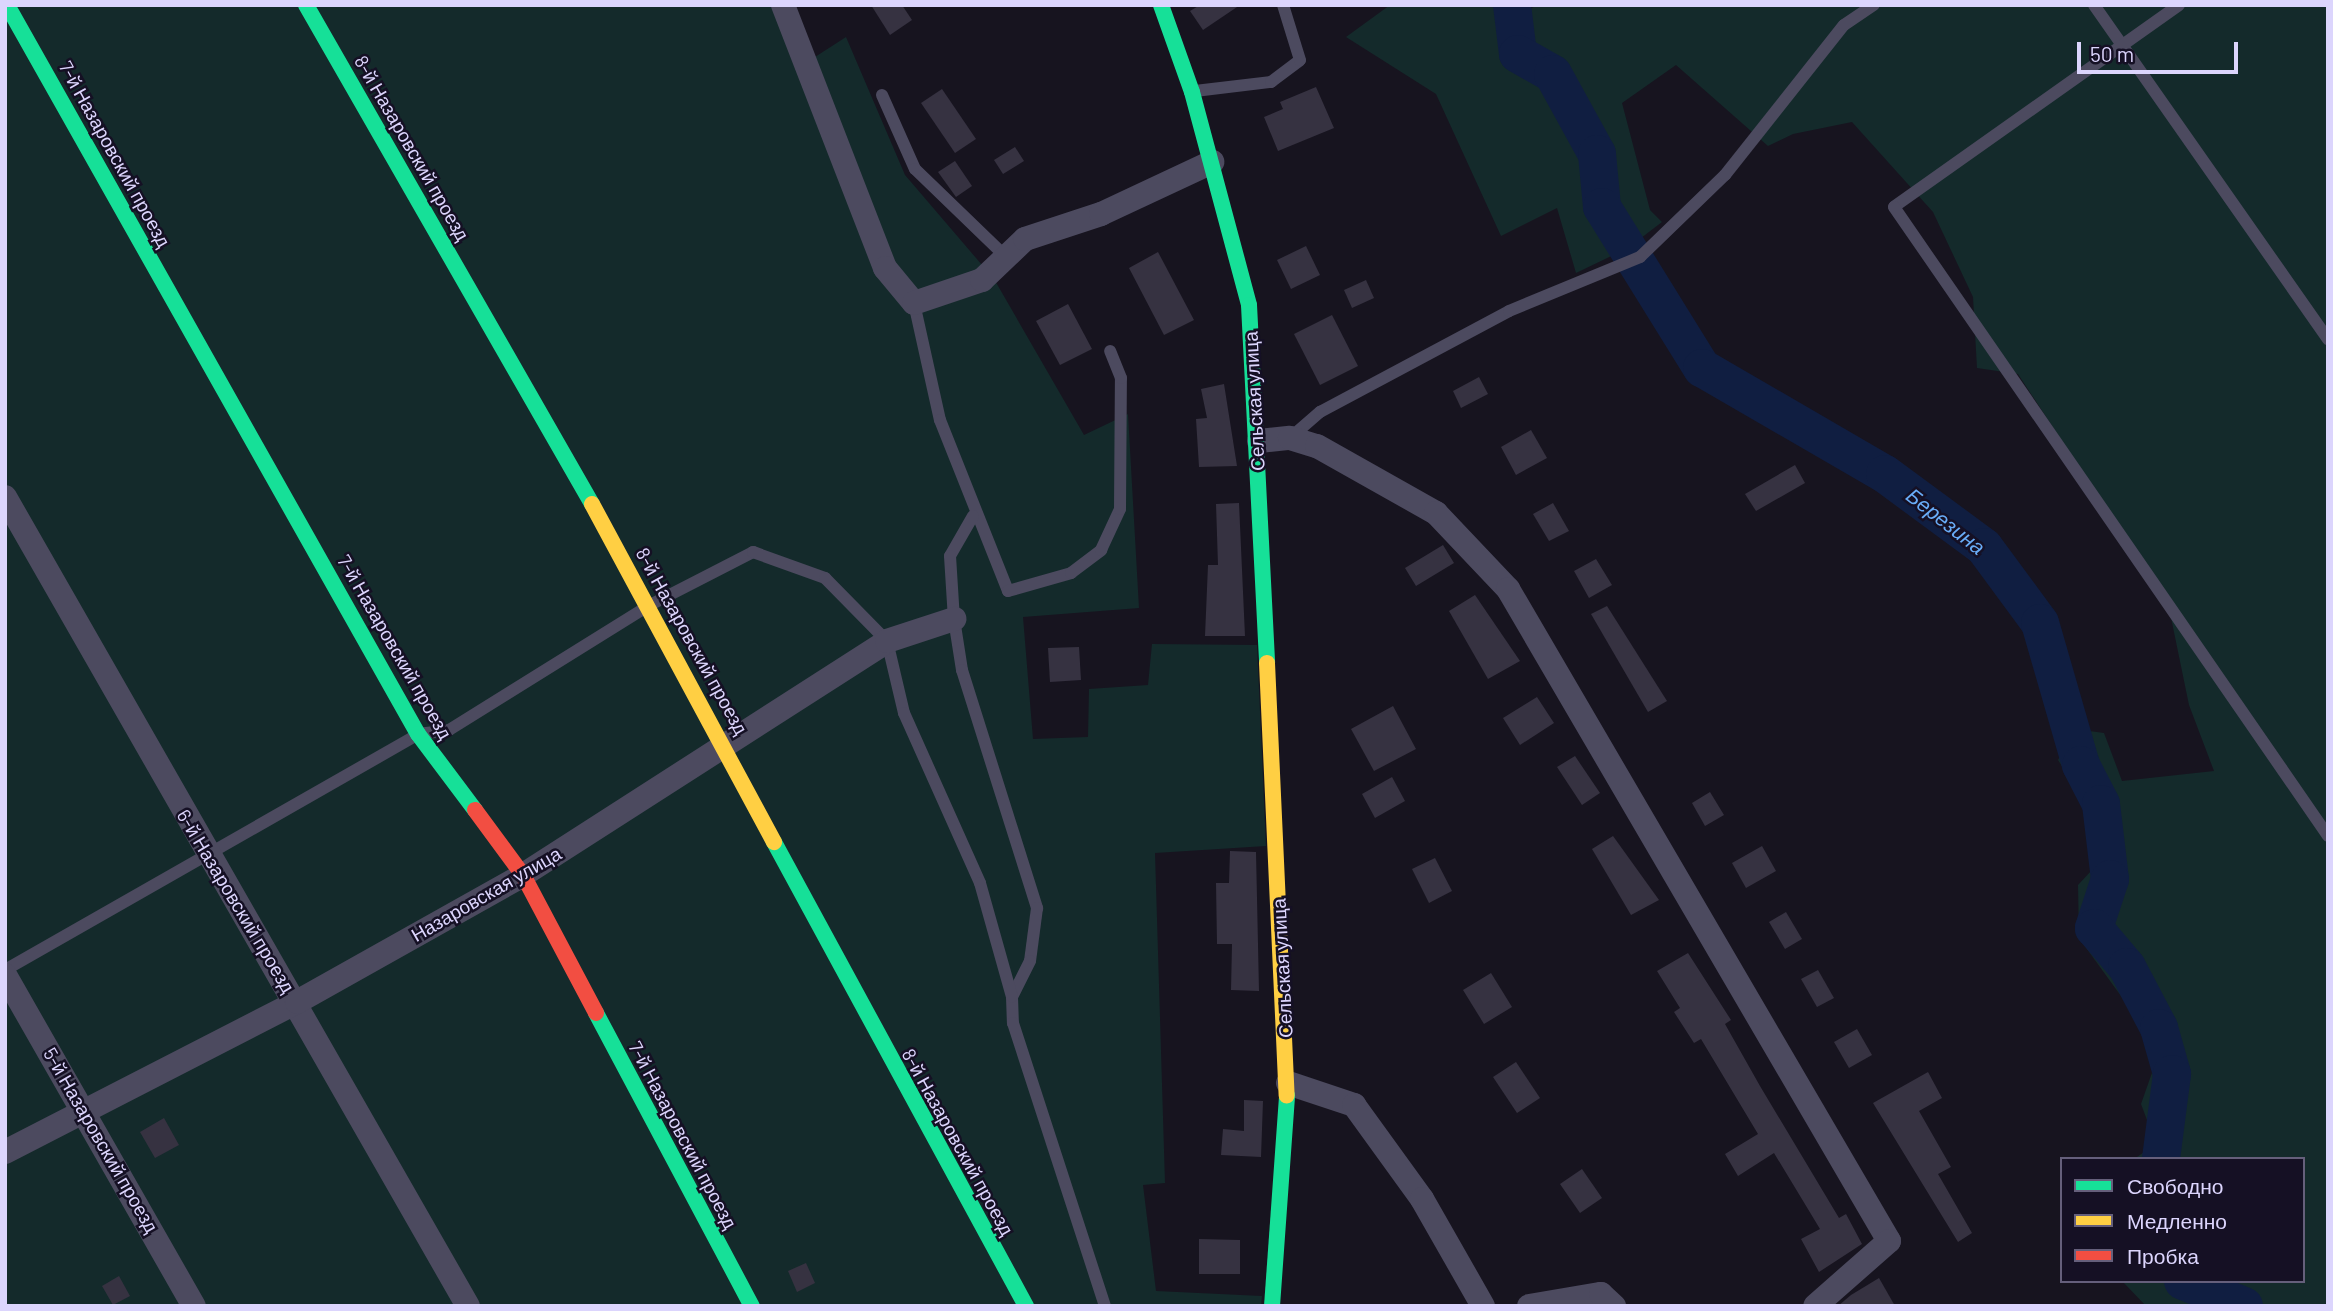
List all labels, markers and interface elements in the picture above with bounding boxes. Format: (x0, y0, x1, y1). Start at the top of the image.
scale bar (2081, 28, 2242, 72)
text: 50 m (2090, 41, 2134, 66)
street label: 8-й Назаровский проезд (350, 51, 474, 245)
street label: 7-й Назаровский проезд (54, 57, 176, 251)
street label: Сельская улица (1239, 331, 1269, 471)
water label: Березина (1902, 482, 1990, 560)
street label: 8-й Назаровский проезд (631, 544, 753, 738)
street label: 7-й Назаровский проезд (333, 551, 457, 743)
street label: 6-й Назаровский проезд (172, 805, 300, 997)
street label: Назаровская улица (407, 842, 565, 946)
street label: Сельская улица (1267, 898, 1297, 1038)
street label: 7-й Назаровский проезд (624, 1037, 742, 1233)
street label: 5-й Назаровский проезд (39, 1043, 163, 1237)
street label: 8-й Назаровский проезд (897, 1045, 1019, 1239)
legend (2060, 1157, 2305, 1283)
text: Свободно (2127, 1173, 2224, 1198)
text: Медленно (2127, 1208, 2227, 1233)
text: Пробка (2127, 1243, 2199, 1268)

